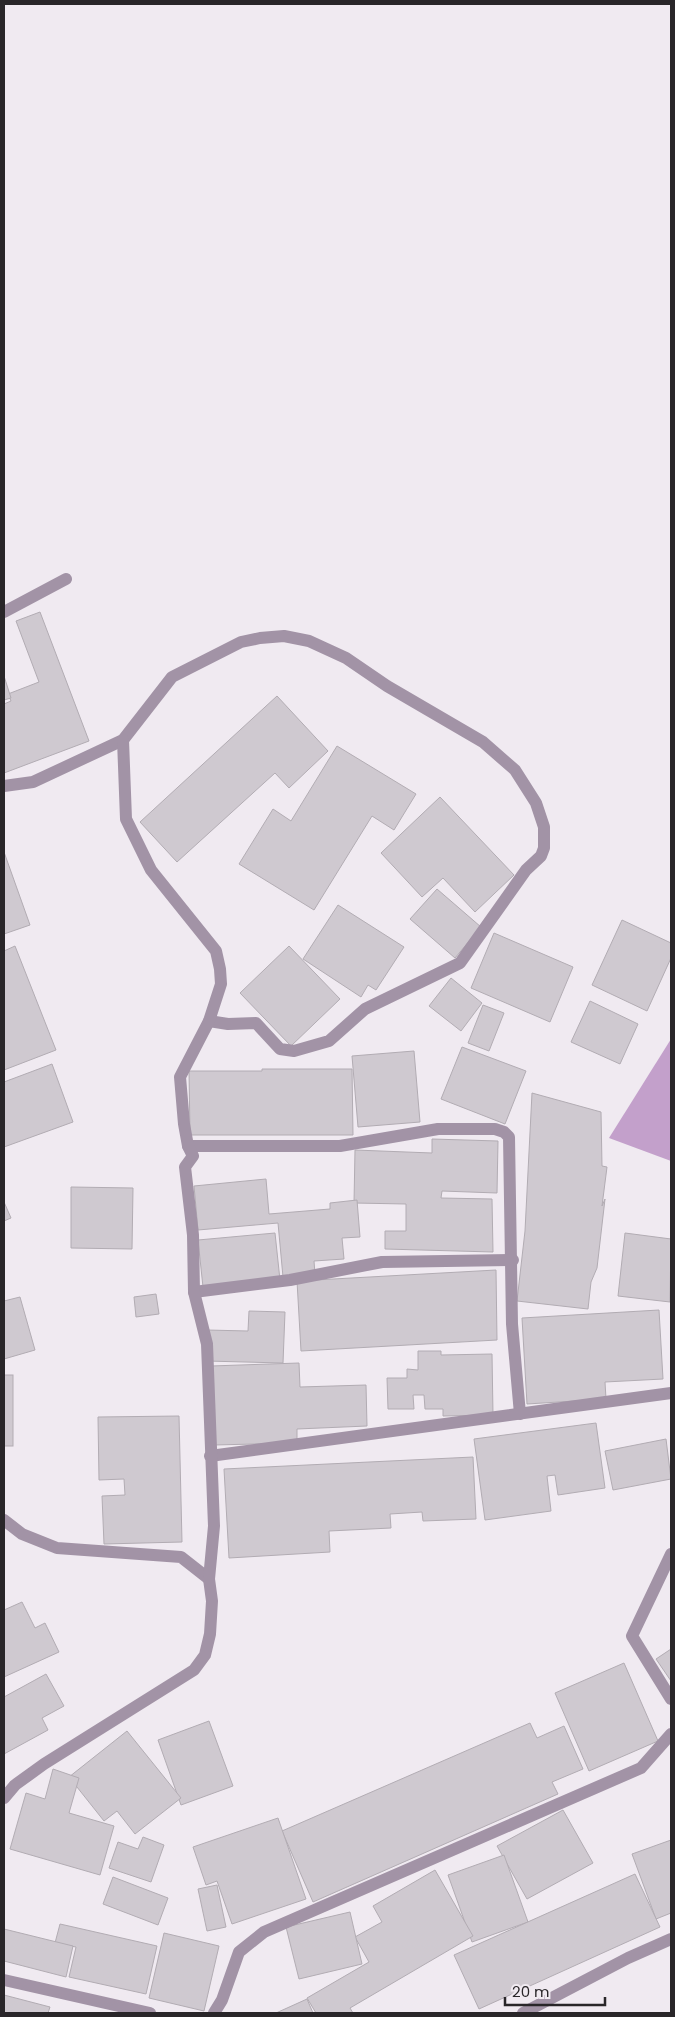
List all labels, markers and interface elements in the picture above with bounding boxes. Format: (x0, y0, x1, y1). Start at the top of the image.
scale bar (505, 1974, 605, 2006)
text: 20 m (512, 1981, 550, 2002)

